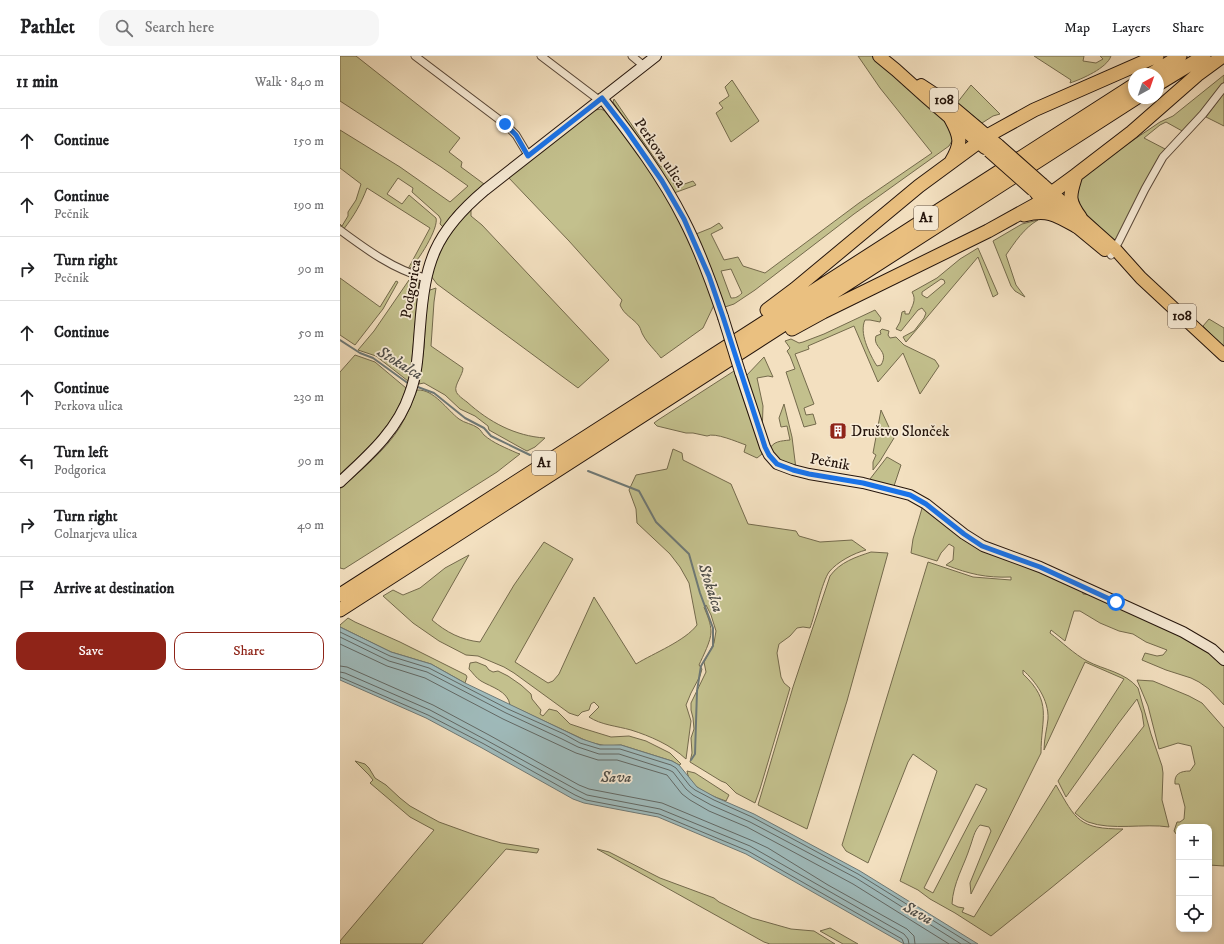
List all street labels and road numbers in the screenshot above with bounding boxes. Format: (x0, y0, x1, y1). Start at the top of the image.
road number: 108 (930, 88, 958, 112)
street label: Perkova ulica (630, 115, 690, 192)
road number: A1 (914, 206, 938, 230)
street label: Podgorica (396, 257, 426, 320)
road number: 108 (1168, 304, 1196, 328)
street label: Pečnik (809, 449, 852, 475)
road number: A1 (532, 451, 556, 475)

